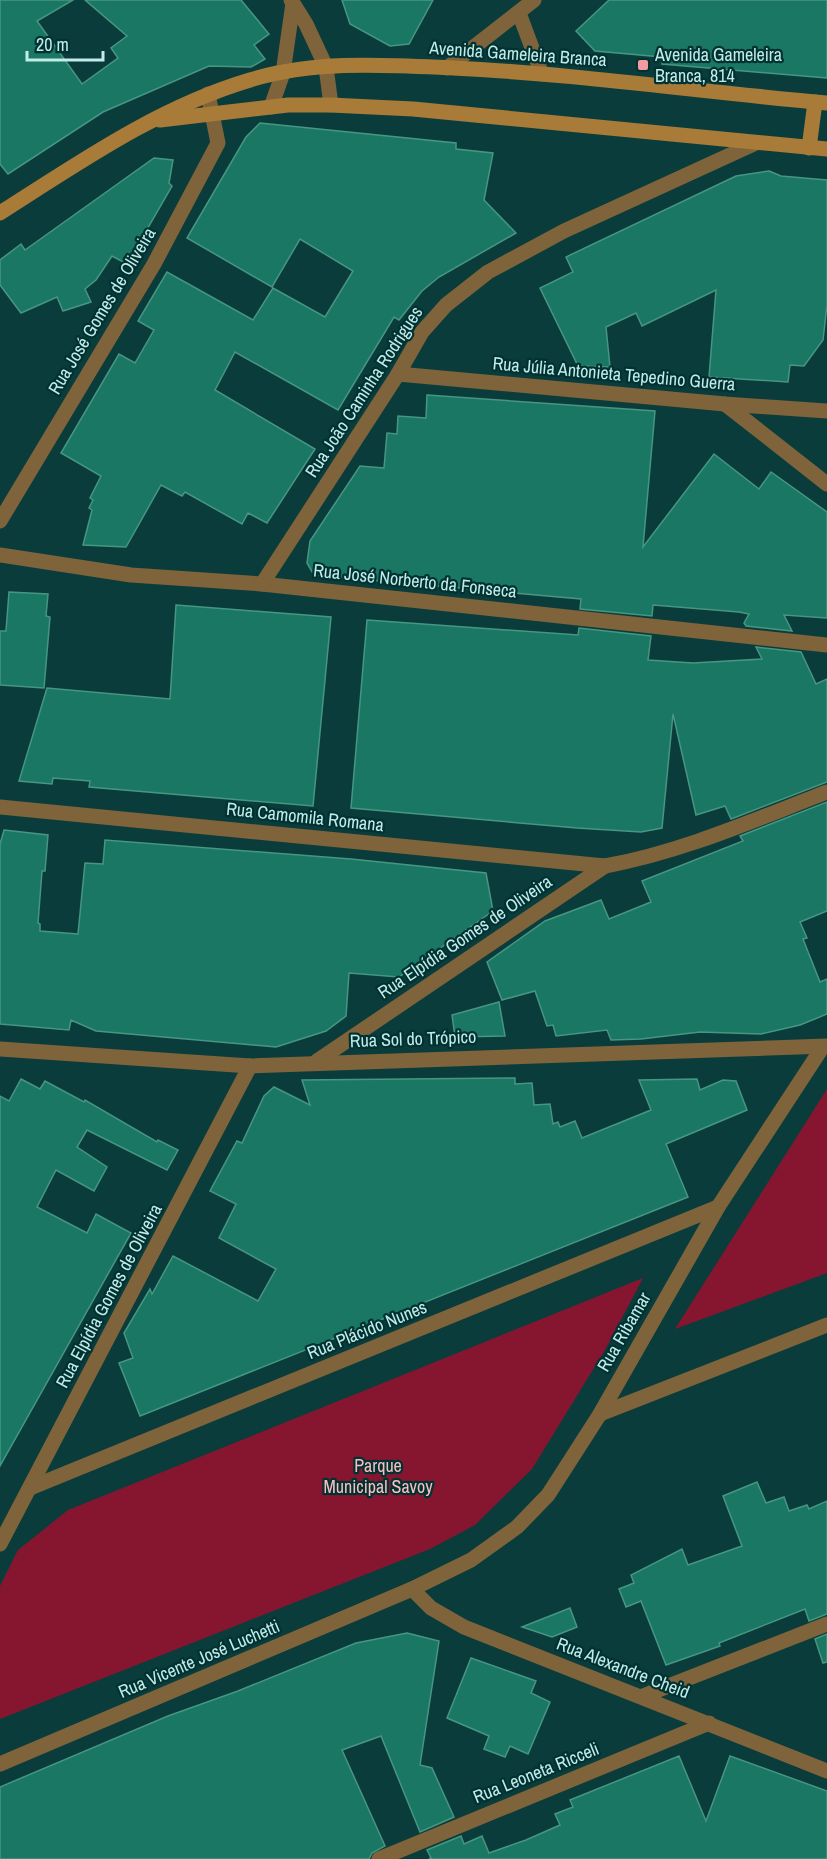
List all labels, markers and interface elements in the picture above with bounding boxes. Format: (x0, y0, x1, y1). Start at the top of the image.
scale bar (27, 24, 104, 62)
text: 20 m (36, 32, 69, 57)
street label: Avenida Gameleira Branca (427, 35, 608, 72)
place label: Avenida Gameleira Branca, 814 (654, 42, 782, 88)
marker: Avenida Gameleira Branca, 814 (636, 58, 650, 72)
street label: Rua José Gomes de Oliveira (42, 223, 161, 399)
street label: Rua João Caminha Rodrigues (299, 301, 428, 482)
street label: Rua Júlia Antonieta Tepedino Guerra (492, 350, 736, 397)
street label: Rua José Norberto da Fonseca (312, 557, 518, 604)
street label: Rua Camomila Romana (225, 796, 385, 837)
street label: Rua Elpídia Gomes de Oliveira (373, 869, 557, 1004)
street label: Rua Sol do Trópico (349, 1024, 477, 1053)
street label: Rua Elpídia Gomes de Oliveira (49, 1199, 168, 1392)
street label: Rua Ribamar (591, 1287, 656, 1376)
street label: Rua Plácido Nunes (303, 1294, 430, 1365)
park label: Parque Municipal Savoy (323, 1453, 433, 1499)
street label: Rua Vicente José Luchetti (114, 1613, 283, 1704)
street label: Rua Alexandre Cheid (553, 1631, 693, 1704)
street label: Rua Leoneta Ricceli (469, 1736, 603, 1809)

